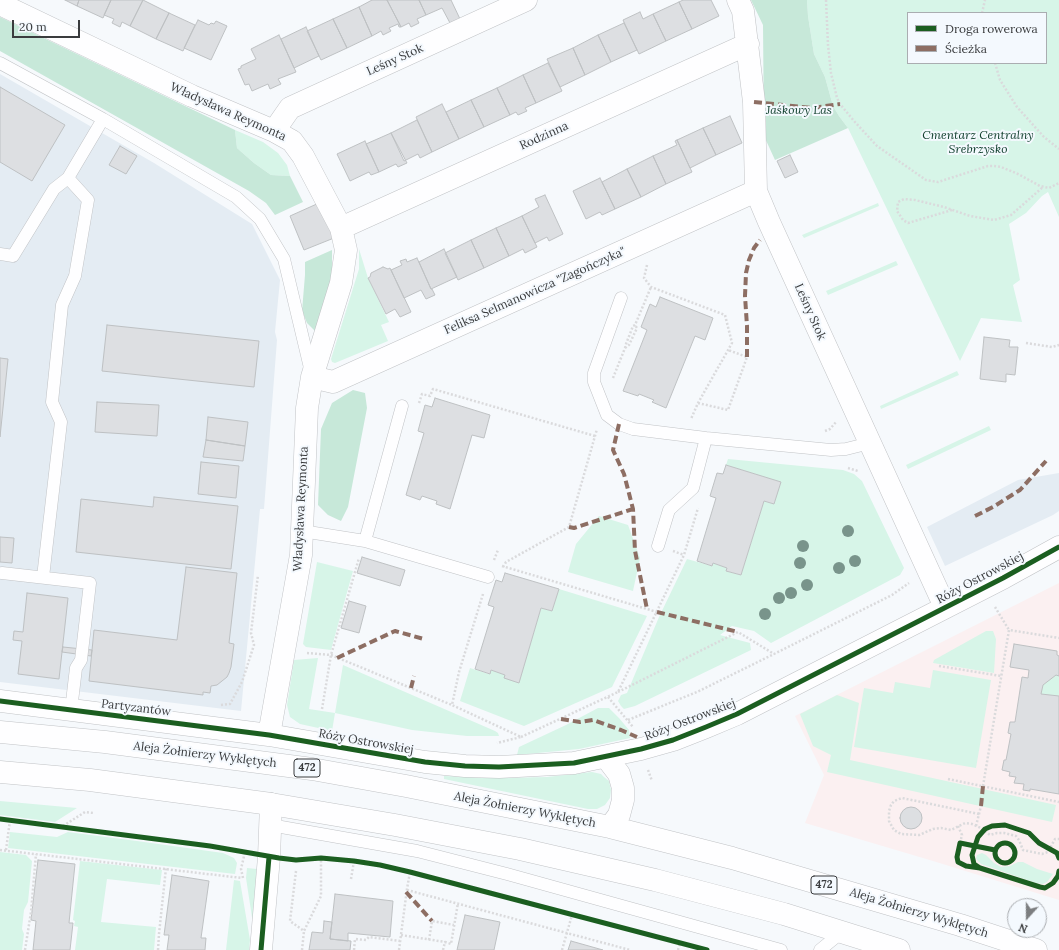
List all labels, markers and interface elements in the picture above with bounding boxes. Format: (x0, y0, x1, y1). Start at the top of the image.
scale bar (14, 12, 82, 38)
legend (907, 12, 1047, 64)
text: 20 m (19, 19, 47, 34)
text: Droga rowerowa (945, 21, 1038, 36)
street label: Leśny Stok (364, 41, 426, 79)
text: Ścieżka (945, 41, 987, 56)
street label: Władysława Reymonta (168, 80, 288, 144)
park label: Jaśkowy Las (766, 104, 832, 118)
street label: Rodzinna (517, 119, 571, 153)
park label: Cmentarz Centralny Srebrzysko (922, 129, 1034, 157)
street label: Feliksa Selmanowicza "Zagończyka" (442, 244, 628, 338)
street label: Leśny Stok (791, 281, 829, 343)
street label: Władysława Reymonta (291, 446, 311, 572)
street label: Róży Ostrowskiej (934, 549, 1026, 607)
street label: Róży Ostrowskiej (642, 696, 738, 744)
street label: Partyzantów (100, 697, 172, 719)
street label: Róży Ostrowskiej (317, 727, 415, 757)
street label: Aleja Żołnierzy Wyklętych (133, 739, 277, 771)
road number: 472 (294, 759, 320, 777)
street label: Aleja Żołnierzy Wyklętych (453, 789, 597, 831)
road number: 472 (811, 876, 837, 894)
street label: Aleja Żołnierzy Wyklętych (848, 885, 990, 941)
north arrow (1007, 898, 1047, 938)
text: N (1017, 920, 1030, 936)

